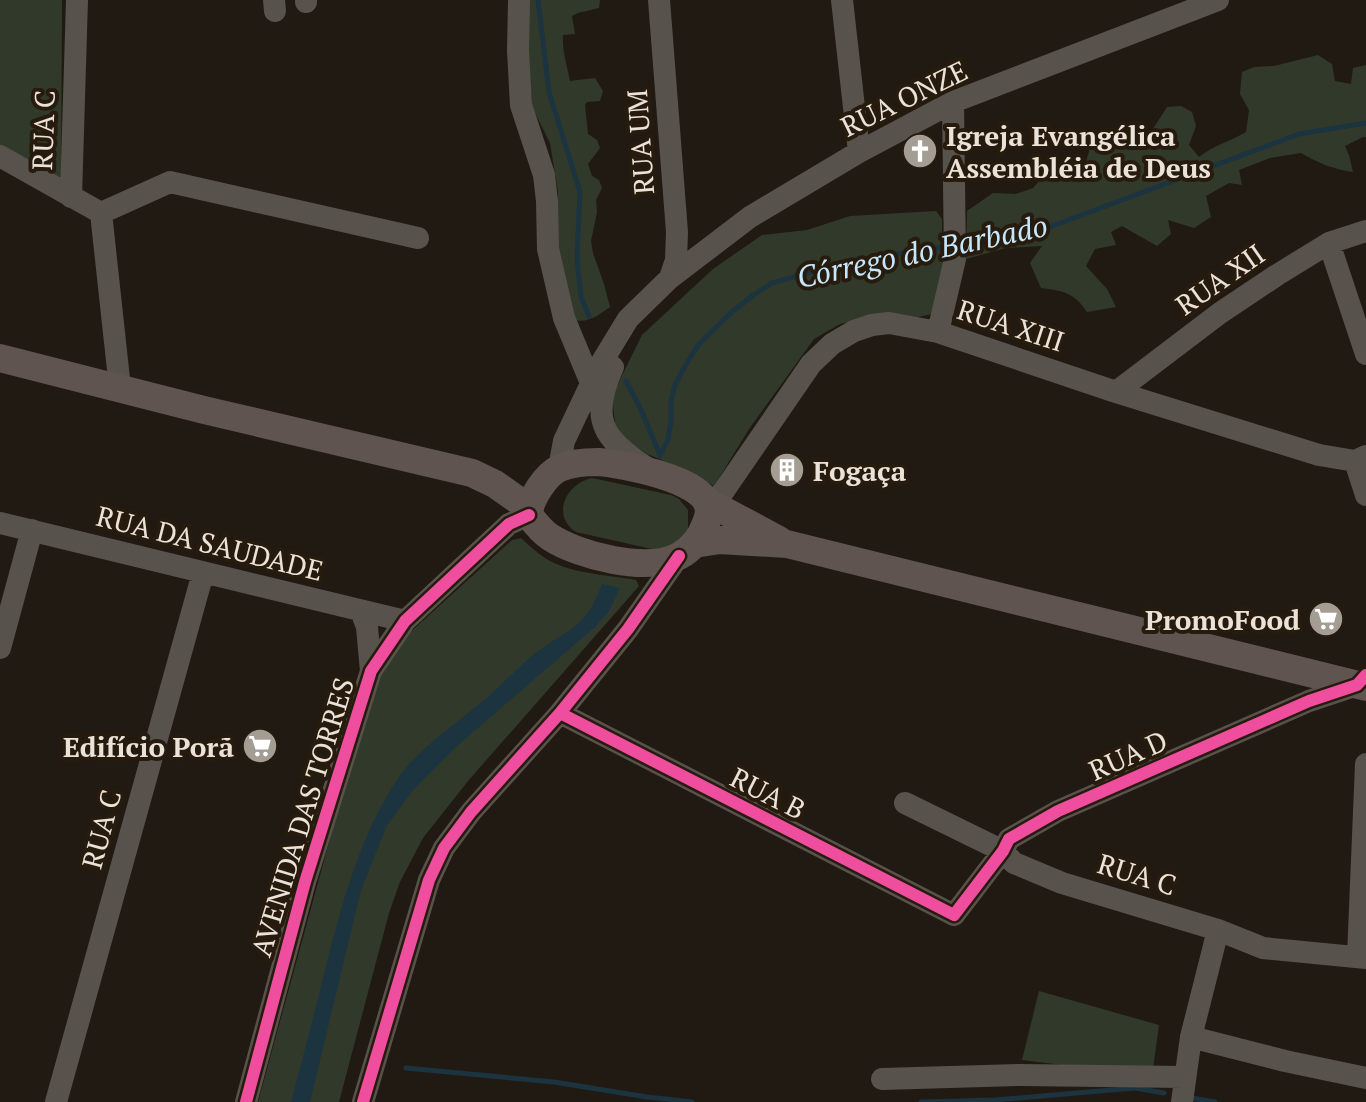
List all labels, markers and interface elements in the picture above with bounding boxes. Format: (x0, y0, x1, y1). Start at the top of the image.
street label: RUA ONZE (834, 51, 974, 145)
street label: RUA UM (618, 88, 662, 196)
street label: RUA C (23, 89, 63, 171)
place label: Igreja Evangélica Assembléia de Deus (946, 117, 1211, 186)
church icon: Igreja Evangélica Assembléia de Deus (901, 132, 939, 170)
water label: Córrego do Barbado (793, 205, 1051, 297)
street label: RUA XII (1168, 235, 1272, 323)
street label: RUA XIII (953, 290, 1069, 360)
building icon: Fogaça (768, 451, 806, 489)
place label: Fogaça (813, 452, 907, 489)
street label: RUA DA SAUDADE (93, 497, 327, 589)
supermarket icon: PromoFood (1307, 600, 1345, 638)
place label: PromoFood (1145, 601, 1300, 638)
street label: AVENIDA DAS TORRES (242, 673, 362, 961)
street label: RUA D (1083, 721, 1173, 789)
supermarket icon: Edifício Porã (241, 727, 279, 765)
place label: Edifício Porã (63, 728, 234, 765)
street label: RUA B (724, 759, 812, 827)
street label: RUA C (73, 786, 129, 872)
street label: RUA C (1093, 845, 1181, 903)

